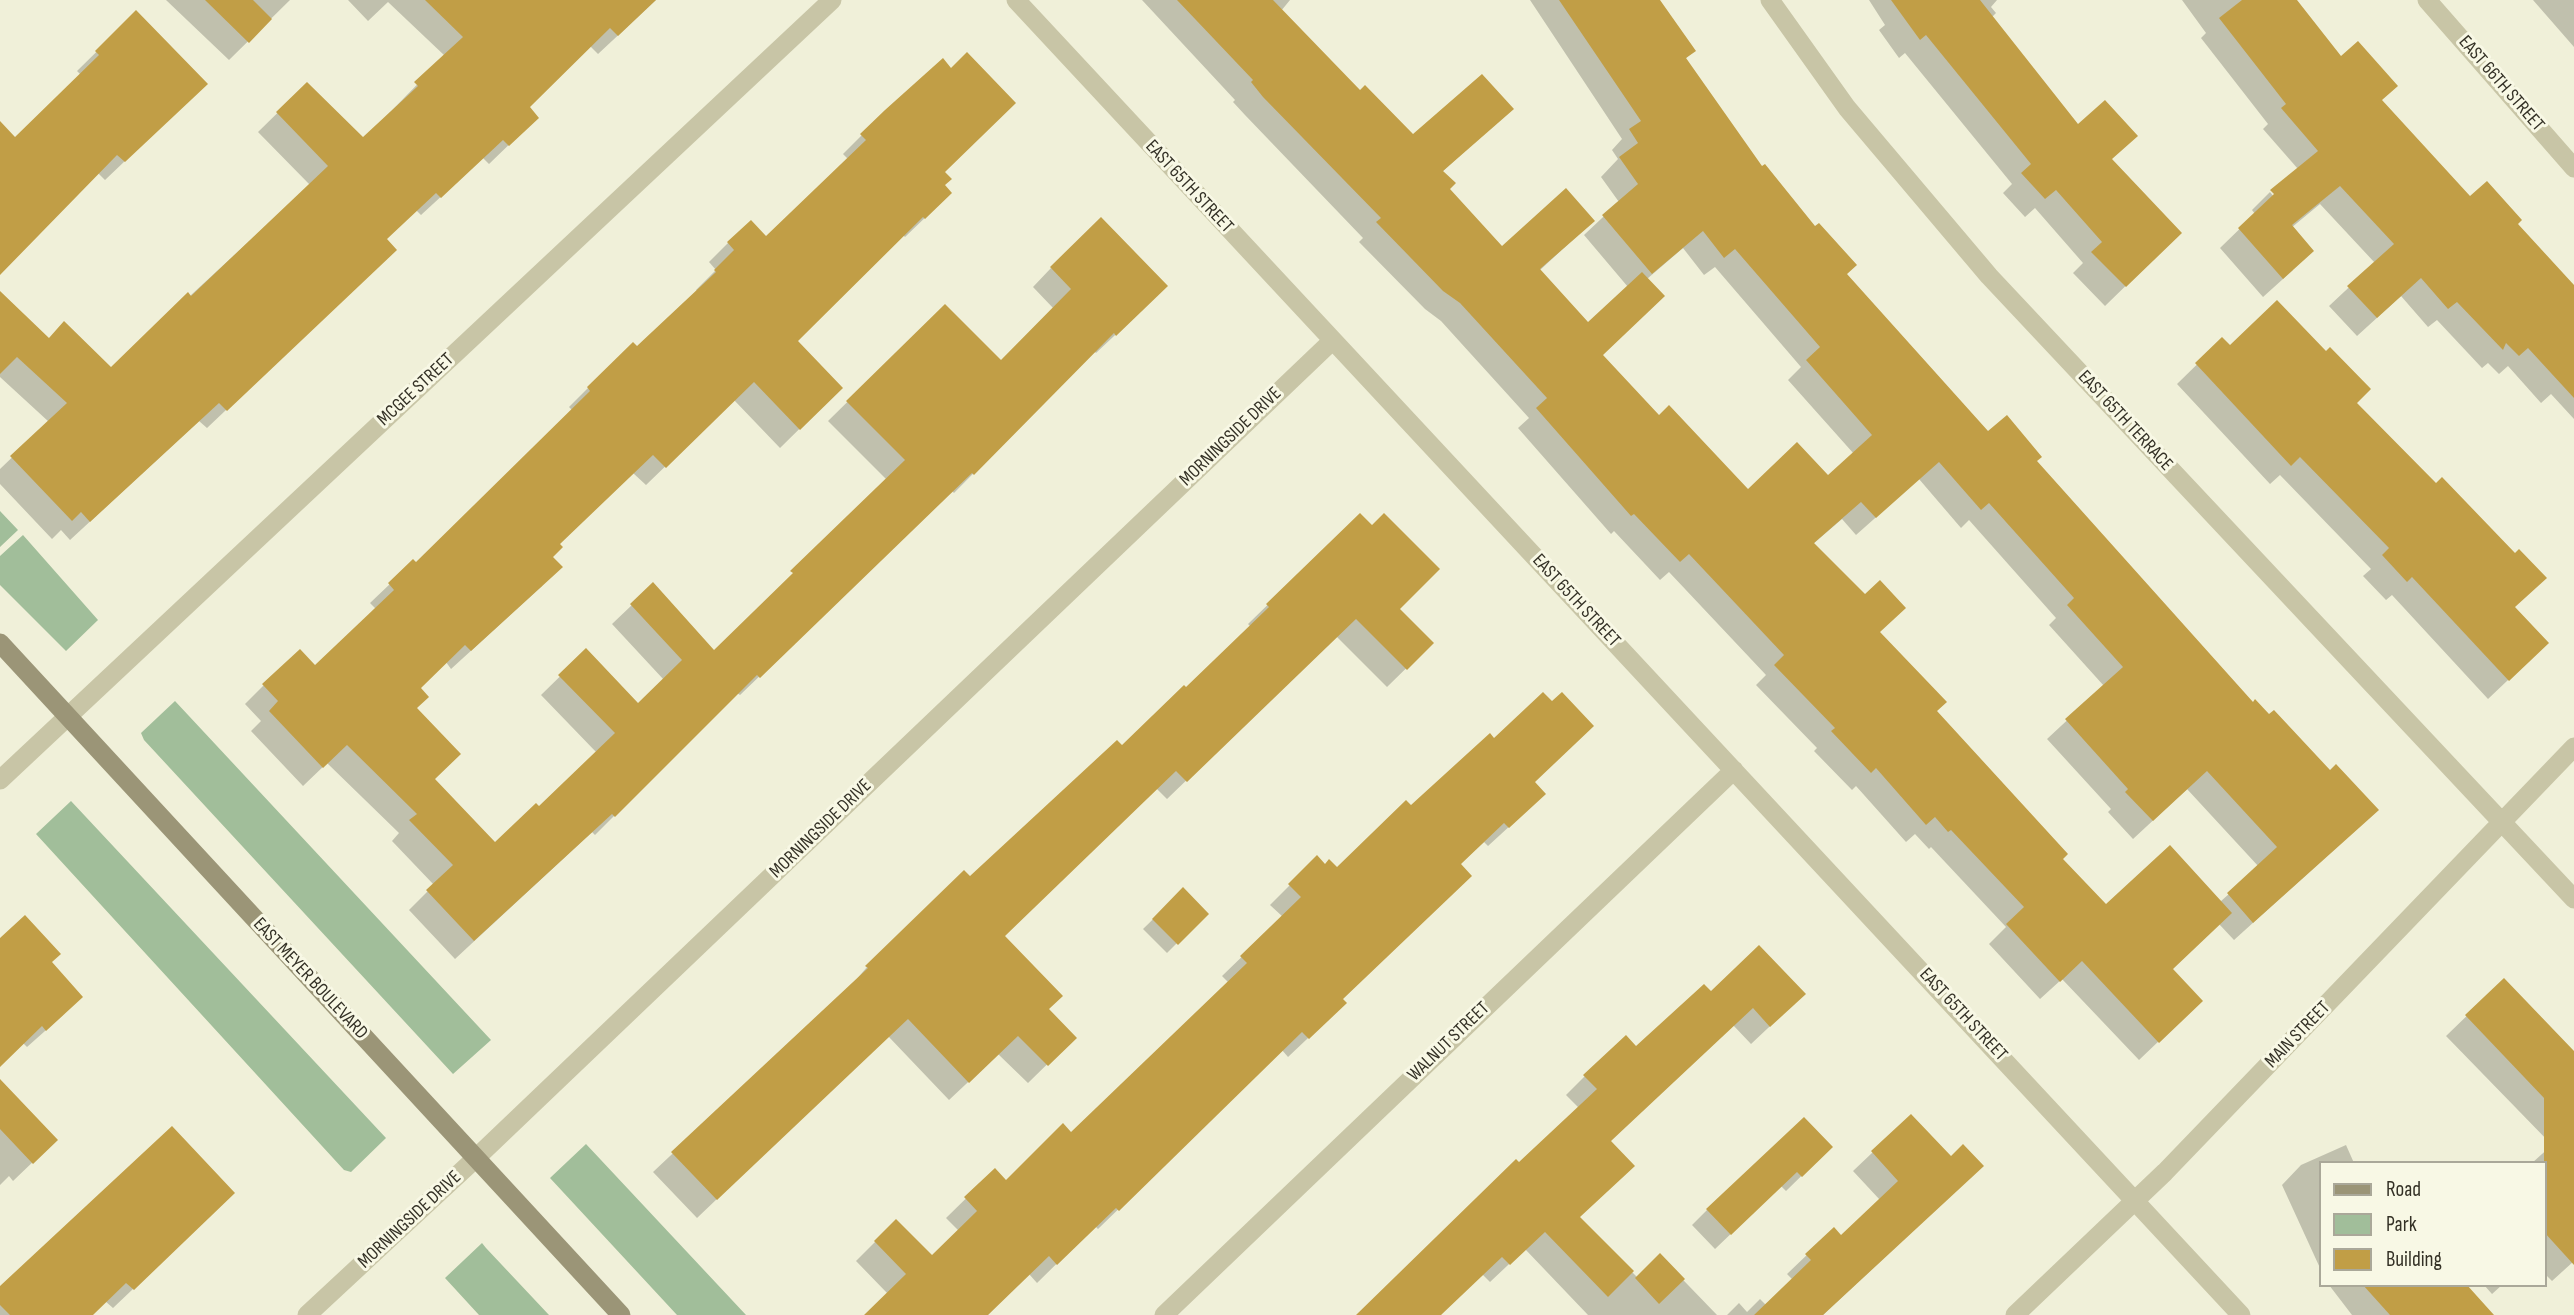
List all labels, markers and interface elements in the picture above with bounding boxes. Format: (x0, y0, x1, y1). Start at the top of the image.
street label: EAST 66TH STREET (2453, 32, 2549, 136)
street label: EAST 65TH STREET (1140, 136, 1238, 238)
street label: MCGEE STREET (373, 349, 459, 431)
street label: EAST 65TH TERRACE (2073, 366, 2177, 476)
street label: MORNINGSIDE DRIVE (1175, 383, 1287, 491)
street label: EAST 65TH STREET (1527, 550, 1625, 652)
street label: MORNINGSIDE DRIVE (765, 775, 877, 883)
street label: EAST MEYER BOULEVARD (248, 914, 372, 1044)
street label: EAST 65TH STREET (1914, 964, 2012, 1066)
street label: WALNUT STREET (1403, 997, 1495, 1087)
street label: MAIN STREET (2261, 997, 2335, 1073)
legend (2318, 1161, 2546, 1287)
street label: MORNINGSIDE DRIVE (354, 1166, 466, 1274)
text: Road (2386, 1177, 2421, 1202)
text: Park (2386, 1212, 2417, 1237)
text: Building (2386, 1247, 2442, 1272)

